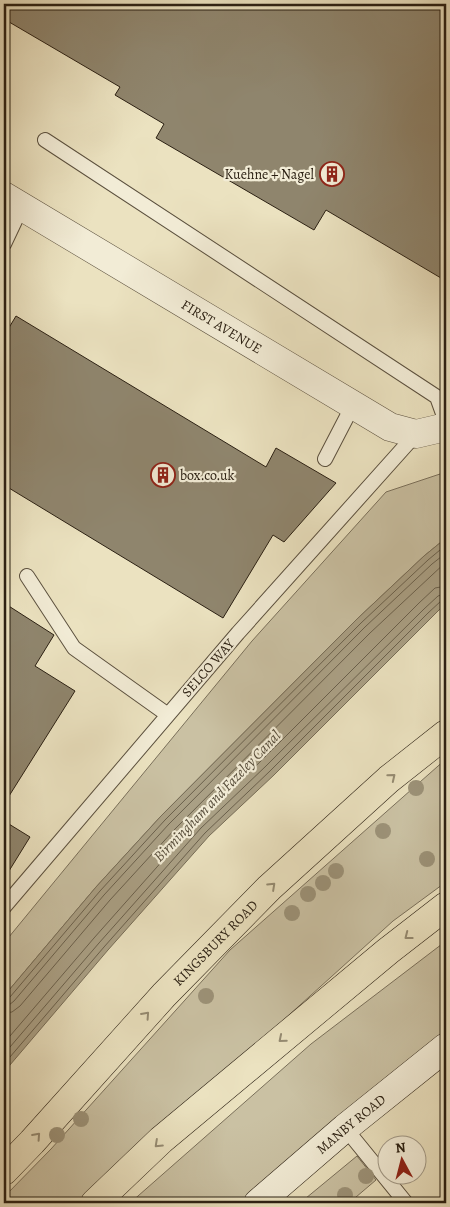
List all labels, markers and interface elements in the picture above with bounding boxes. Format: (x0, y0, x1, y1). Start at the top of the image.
building icon: Kuehne + Nagel (319, 161, 345, 187)
place label: Kuehne + Nagel (225, 165, 315, 184)
street label: FIRST AVENUE (178, 295, 266, 358)
building icon: box.co.uk (150, 462, 176, 488)
place label: box.co.uk (180, 466, 235, 485)
street label: SELCO WAY (177, 634, 239, 701)
water label: Birmingham and Fazeley Canal (149, 726, 285, 866)
one-way arrow (386, 774, 395, 782)
one-way arrow (266, 883, 275, 892)
street label: KINGSBURY ROAD (169, 896, 262, 990)
one-way arrow (404, 930, 414, 939)
one-way arrow (140, 1012, 149, 1021)
one-way arrow (279, 1034, 288, 1042)
street label: MANBY ROAD (312, 1089, 390, 1158)
one-way arrow (31, 1132, 40, 1141)
north arrow (378, 1134, 428, 1184)
one-way arrow (154, 1138, 163, 1147)
text: N (394, 1138, 407, 1158)

